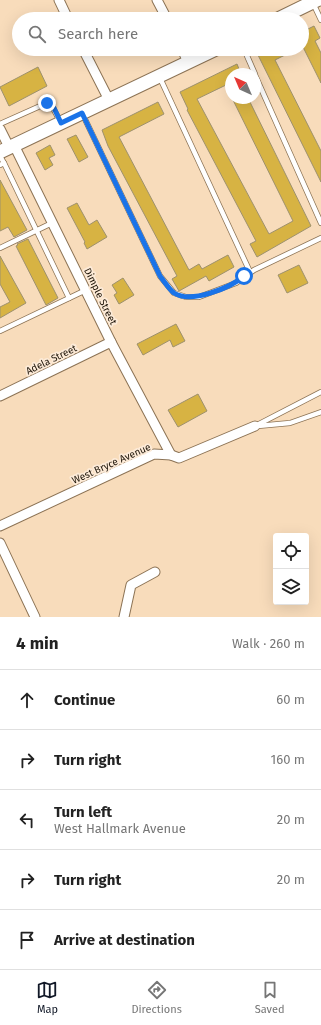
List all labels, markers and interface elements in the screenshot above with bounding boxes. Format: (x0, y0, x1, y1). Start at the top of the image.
search box (12, 12, 309, 56)
icon: search (26, 23, 48, 45)
text: Search here (58, 25, 138, 43)
north arrow (225, 68, 261, 104)
route end (38, 94, 56, 112)
street label: Dimple Street (81, 266, 119, 327)
route start (235, 267, 253, 285)
street label: Adela Street (24, 342, 79, 377)
street label: West Bryce Avenue (70, 441, 153, 487)
map controls (273, 533, 309, 605)
button: locate (273, 533, 309, 569)
button: layers (273, 569, 309, 605)
text: 4 min (16, 633, 59, 654)
text: Walk · 260 m (232, 636, 305, 651)
icon: ahead (16, 689, 38, 711)
text: Continue (54, 691, 115, 709)
text: 60 m (276, 692, 305, 707)
icon: right (16, 749, 38, 771)
text: Turn right (54, 751, 121, 769)
text: 160 m (271, 752, 305, 767)
text: Turn left (54, 803, 112, 821)
icon: left (16, 809, 38, 831)
text: 20 m (277, 812, 305, 827)
text: West Hallmark Avenue (54, 821, 186, 836)
icon: right (16, 869, 38, 891)
text: Turn right (54, 871, 121, 889)
text: 20 m (277, 872, 305, 887)
icon: arrive (16, 929, 38, 951)
text: Arrive at destination (54, 931, 195, 949)
tab: Map (36, 979, 58, 1016)
tab: Directions (131, 979, 182, 1016)
tab: Saved (255, 979, 285, 1016)

